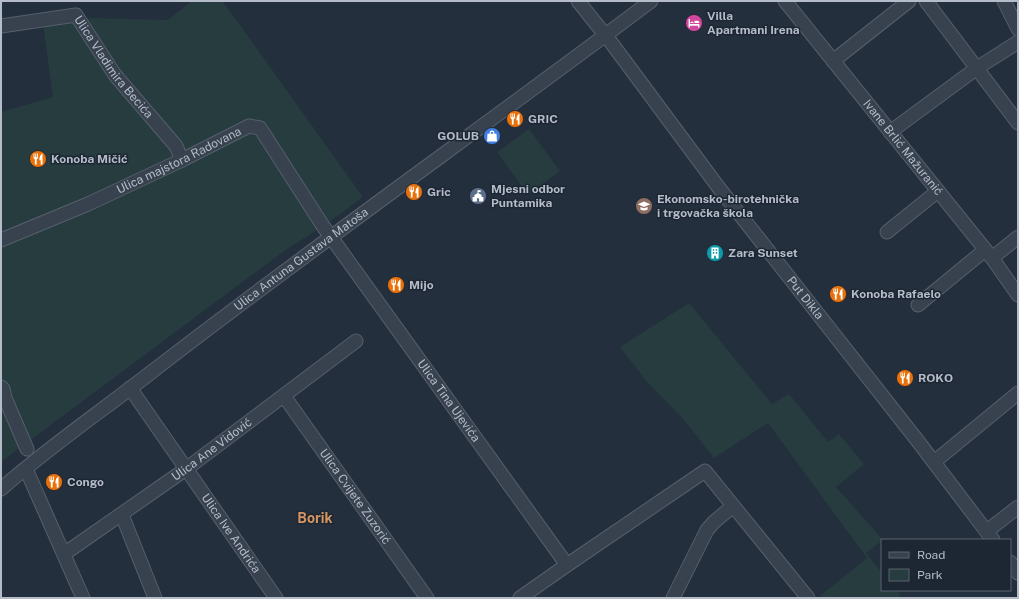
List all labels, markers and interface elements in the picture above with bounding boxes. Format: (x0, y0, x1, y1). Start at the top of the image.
place label: Villa Apartmani Irena (707, 9, 800, 37)
street label: Ulica Vladimira Becića (71, 13, 156, 121)
hotel icon: Villa Apartmani Irena (684, 13, 704, 33)
street label: Ivane Brlić Mažuranić (860, 97, 946, 198)
restaurant icon: GRIC (505, 109, 525, 129)
place label: GRIC (528, 112, 558, 126)
street label: Ulica majstora Radovana (114, 124, 244, 197)
shop icon: GOLUB (482, 126, 502, 146)
place label: GOLUB (437, 129, 479, 143)
restaurant icon: Konoba Mičić (28, 149, 48, 169)
place label: Konoba Mičić (51, 152, 128, 166)
restaurant icon: Gric (404, 182, 424, 202)
place label: Mjesni odbor Puntamika (491, 182, 565, 210)
place label: Gric (427, 185, 451, 199)
public building icon: Mjesni odbor Puntamika (468, 186, 488, 206)
place label: Ekonomsko-birotehnička i trgovačka škola (657, 192, 799, 220)
school or university icon: Ekonomsko-birotehnička i trgovačka škola (634, 196, 654, 216)
street label: Ulica Antuna Gustava Matoša (231, 205, 371, 314)
building icon: Zara Sunset (705, 243, 725, 263)
place label: Zara Sunset (728, 246, 798, 260)
street label: Put Dikla (784, 274, 826, 322)
restaurant icon: Mijo (386, 275, 406, 295)
place label: Mijo (409, 278, 434, 292)
restaurant icon: Konoba Rafaelo (828, 284, 848, 304)
place label: Konoba Rafaelo (851, 287, 941, 301)
street label: Ulica Tina Ujevića (414, 357, 483, 445)
restaurant icon: ROKO (895, 368, 915, 388)
place label: ROKO (918, 371, 953, 385)
street label: Ulica Ane Vidović (169, 415, 254, 484)
street label: Ulica Cvijete Zuzorić (317, 446, 394, 547)
restaurant icon: Congo (44, 472, 64, 492)
place label: Congo (67, 475, 104, 489)
street label: Ulica Ive Andrića (199, 491, 263, 576)
district label: Borik (297, 510, 333, 526)
legend (881, 539, 1011, 591)
text: Road (917, 548, 945, 562)
text: Park (917, 568, 943, 582)

